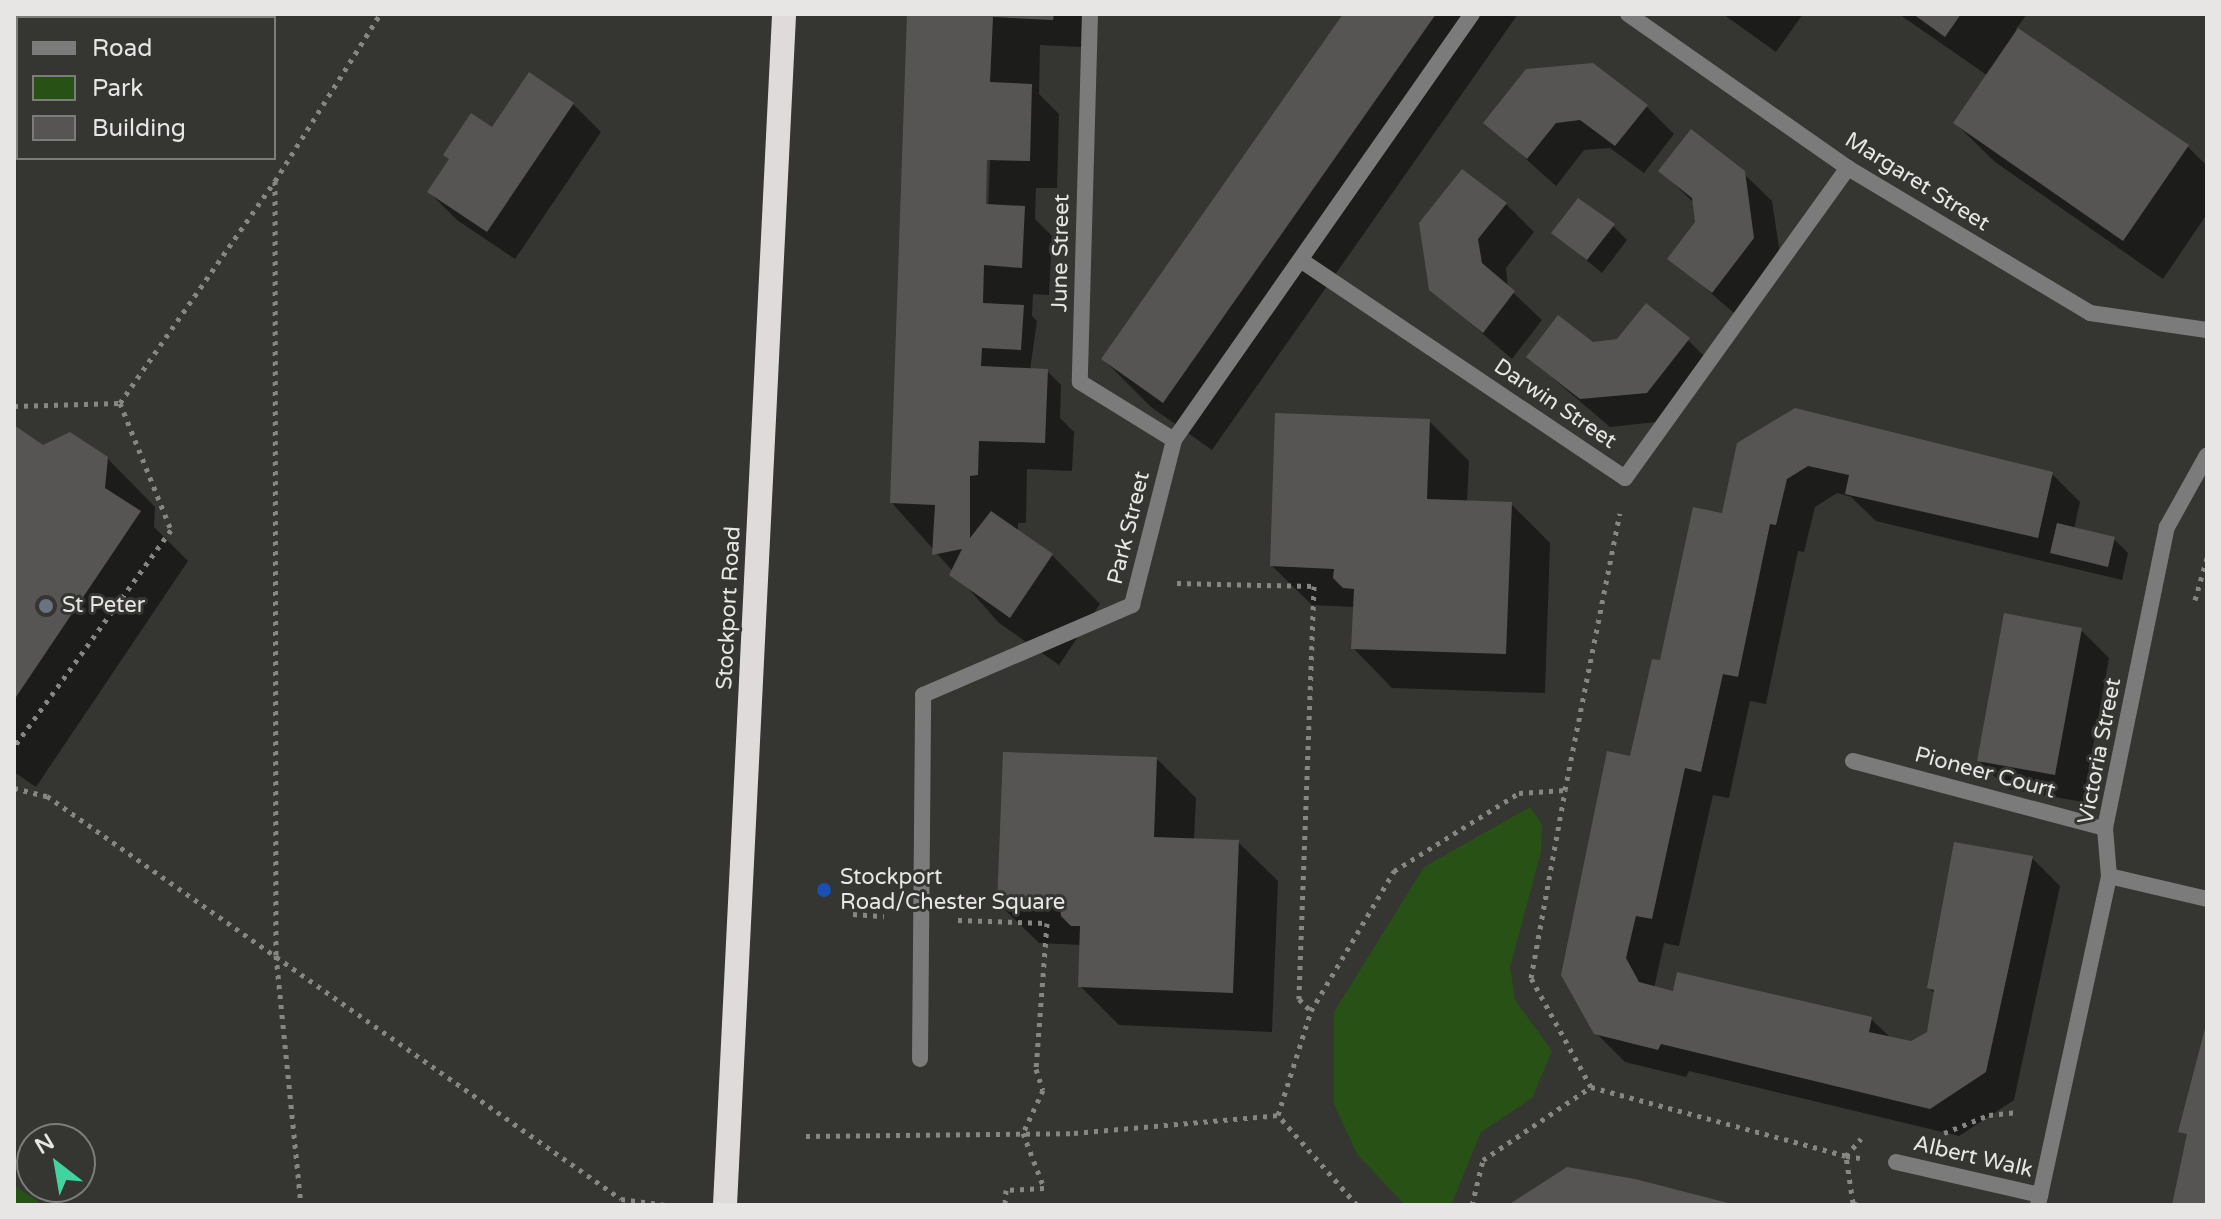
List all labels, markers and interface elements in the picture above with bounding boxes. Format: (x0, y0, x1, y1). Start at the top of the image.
legend (16, 16, 276, 160)
text: Road (92, 34, 152, 63)
text: Park (92, 74, 143, 103)
text: Building (92, 114, 186, 143)
street label: Margaret Street (1840, 127, 1994, 237)
street label: June Street (1047, 194, 1075, 312)
street label: Darwin Street (1489, 353, 1621, 455)
street label: Park Street (1102, 469, 1156, 587)
street label: Stockport Road (712, 526, 746, 690)
place label: St Peter (62, 593, 145, 619)
marker: St Peter (37, 597, 55, 615)
street label: Victoria Street (2073, 675, 2127, 827)
street label: Pioneer Court (1912, 742, 2058, 804)
place label: Stockport Road/Chester Square (840, 864, 1065, 916)
marker: Stockport Road/Chester Square (815, 881, 833, 899)
north arrow (16, 1123, 96, 1203)
text: N (30, 1128, 59, 1160)
street label: Albert Walk (1911, 1130, 2035, 1184)

